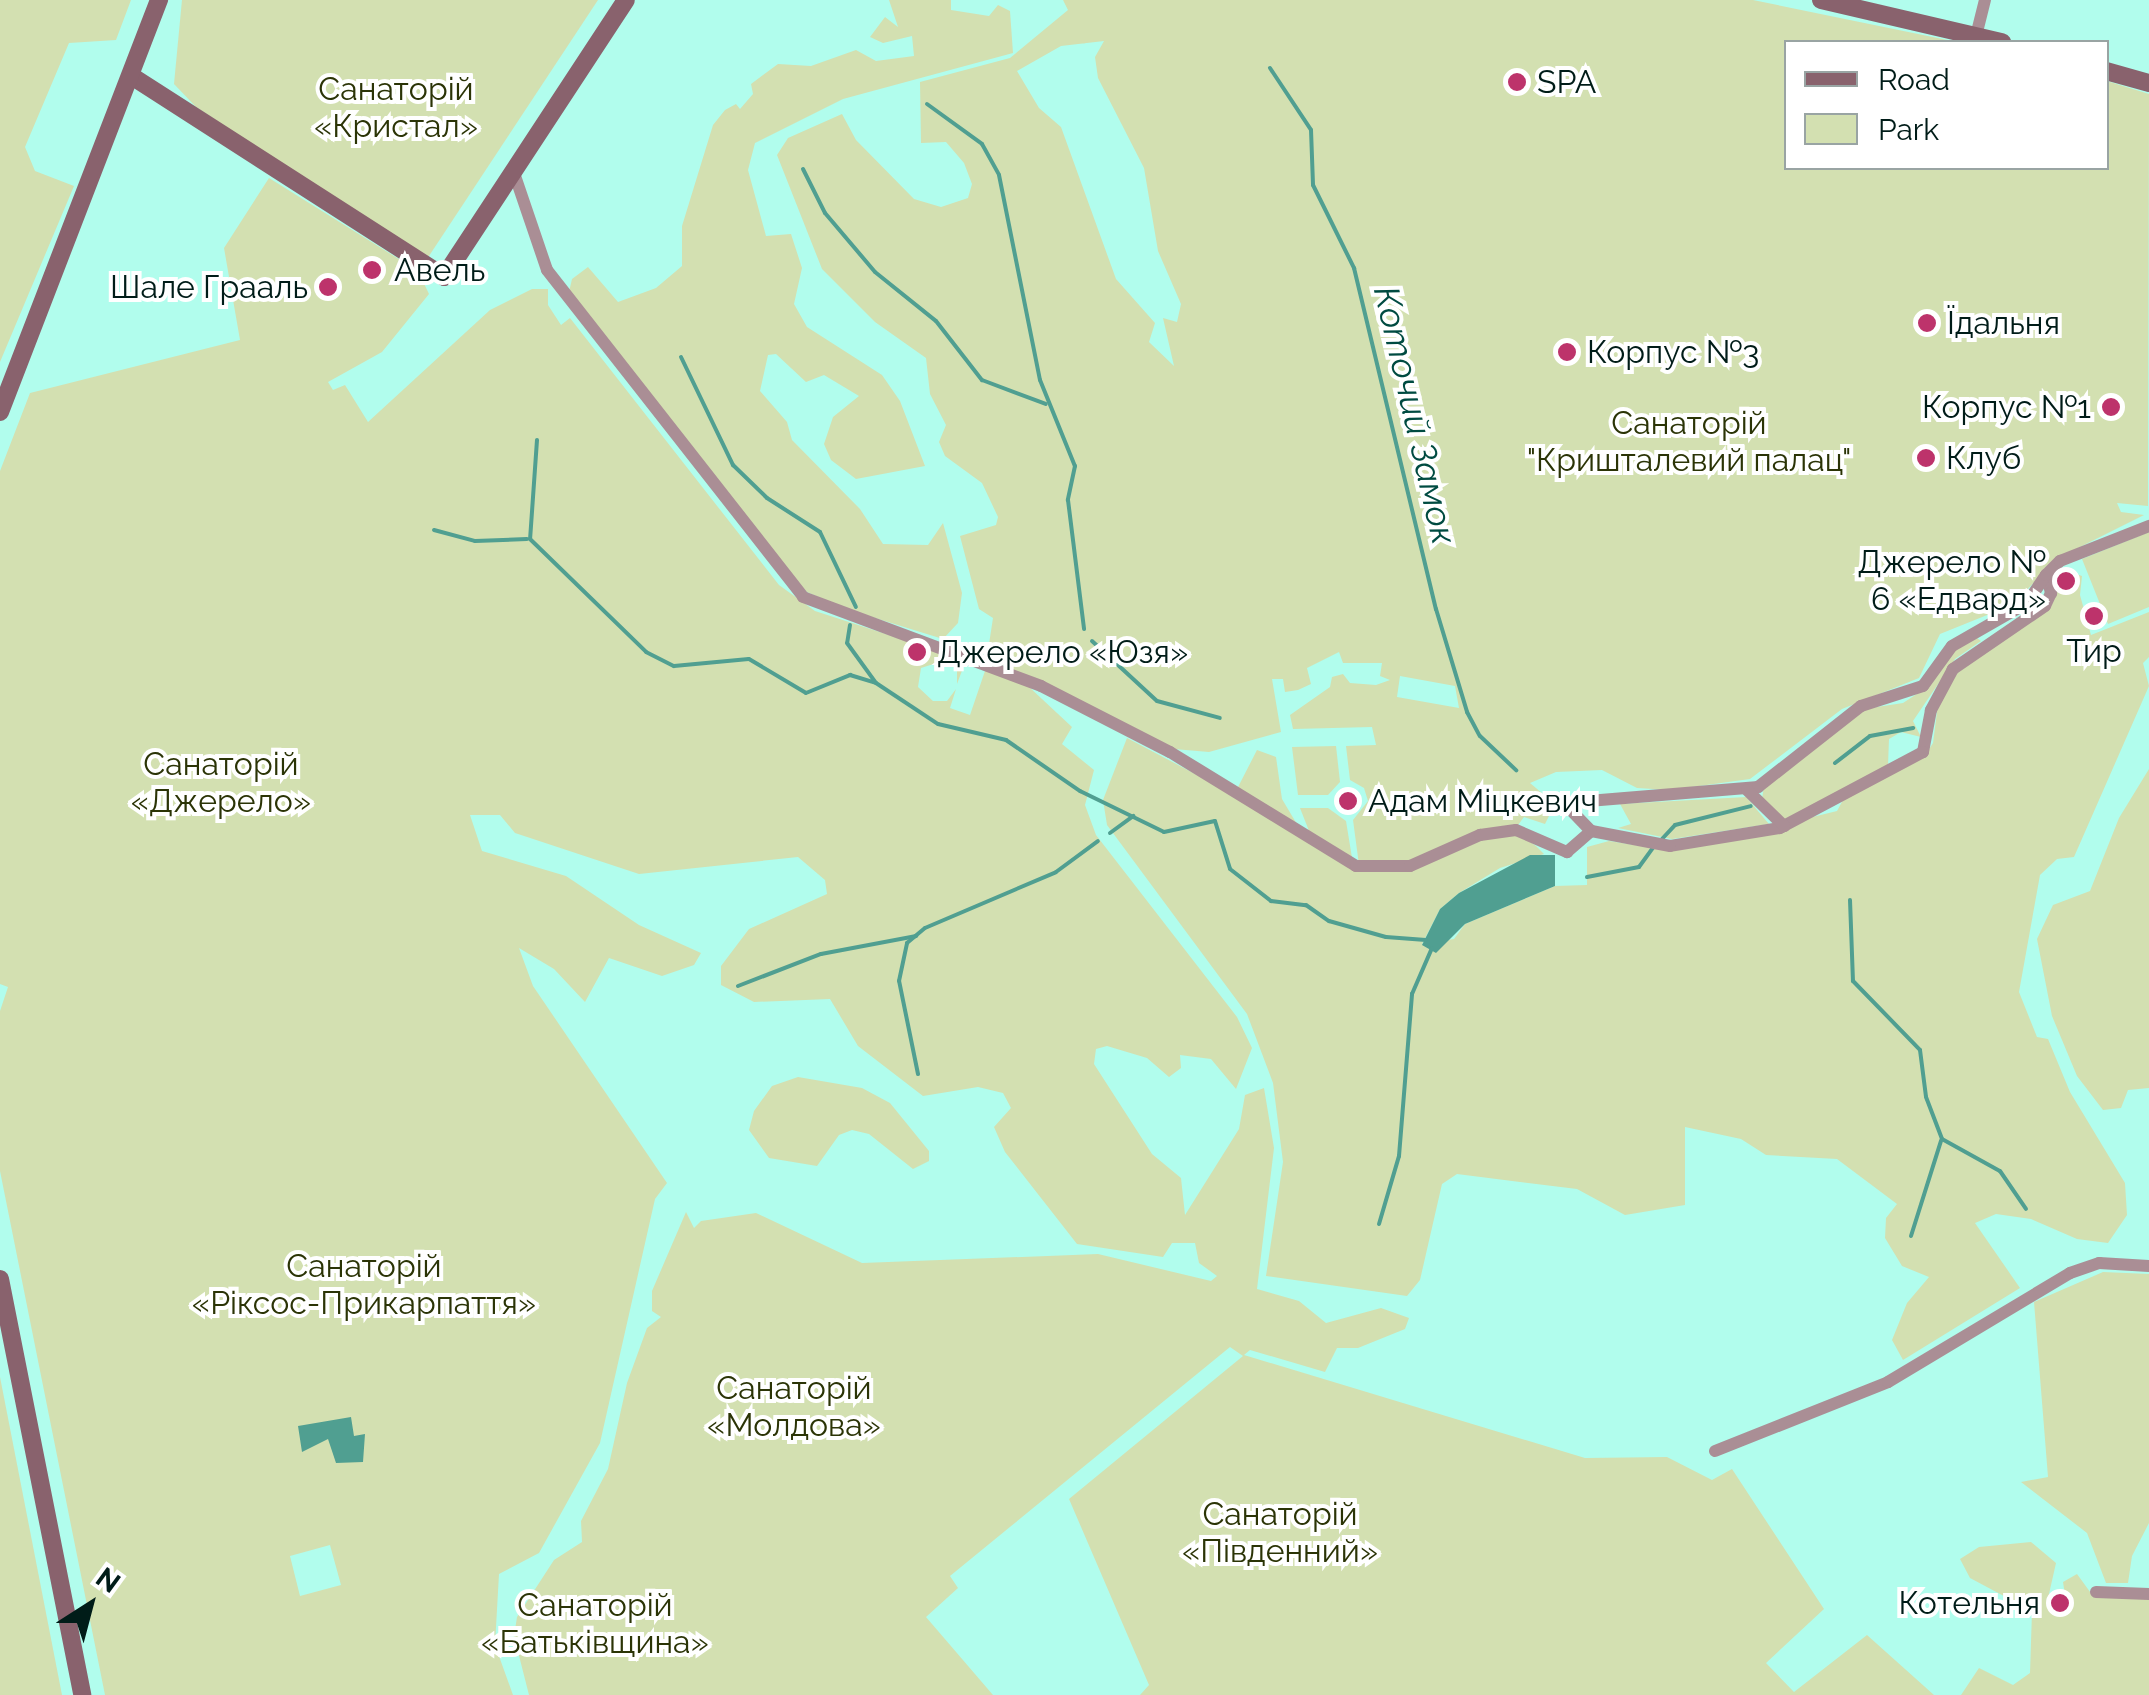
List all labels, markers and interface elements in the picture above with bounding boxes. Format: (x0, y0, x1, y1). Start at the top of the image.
legend (1784, 40, 2109, 170)
text: Road (1878, 62, 1950, 97)
place label: SPA (1537, 63, 1596, 101)
park label: Санаторій «Кристал» (314, 71, 478, 146)
marker: SPA (1506, 71, 1528, 93)
text: Park (1878, 112, 1939, 147)
place label: Авель (394, 251, 485, 289)
marker: Авель (359, 257, 385, 283)
place label: Шале Грааль (110, 268, 308, 306)
marker: Шале Грааль (317, 276, 339, 298)
water label: Коточий Замок (1365, 282, 1465, 548)
place label: Їдальня (1947, 304, 2060, 342)
marker: Їдальня (1916, 312, 1938, 334)
place label: Корпус №3 (1587, 333, 1759, 371)
marker: Корпус №3 (1556, 341, 1578, 363)
place label: Корпус №1 (1922, 388, 2091, 426)
marker: Корпус №1 (2100, 396, 2122, 418)
park label: Санаторій "Кришталевий палац" (1527, 405, 1851, 480)
place label: Клуб (1946, 439, 2021, 477)
marker: Клуб (1915, 447, 1937, 469)
place label: Джерело № 6 «Едвард» (1858, 544, 2046, 619)
marker: Джерело № 6 «Едвард» (2055, 570, 2077, 592)
marker: Тир (2083, 605, 2105, 627)
place label: Тир (2066, 632, 2122, 670)
place label: Джерело «Юзя» (937, 633, 1188, 671)
marker: Джерело «Юзя» (906, 641, 928, 663)
park label: Санаторій «Джерело» (131, 746, 311, 821)
place label: Адам Міцкевич (1368, 782, 1597, 820)
marker: Адам Міцкевич (1337, 790, 1359, 812)
park label: Санаторій «Ріксос-Прикарпаття» (192, 1248, 536, 1323)
park label: Санаторій «Молдова» (707, 1370, 881, 1445)
park label: Санаторій «Південний» (1182, 1496, 1378, 1571)
north arrow (40, 1555, 140, 1655)
text: N (90, 1561, 126, 1600)
place label: Котельня (1899, 1584, 2040, 1622)
park label: Санаторій «Батьківщина» (481, 1587, 709, 1662)
marker: Котельня (2049, 1592, 2071, 1614)

